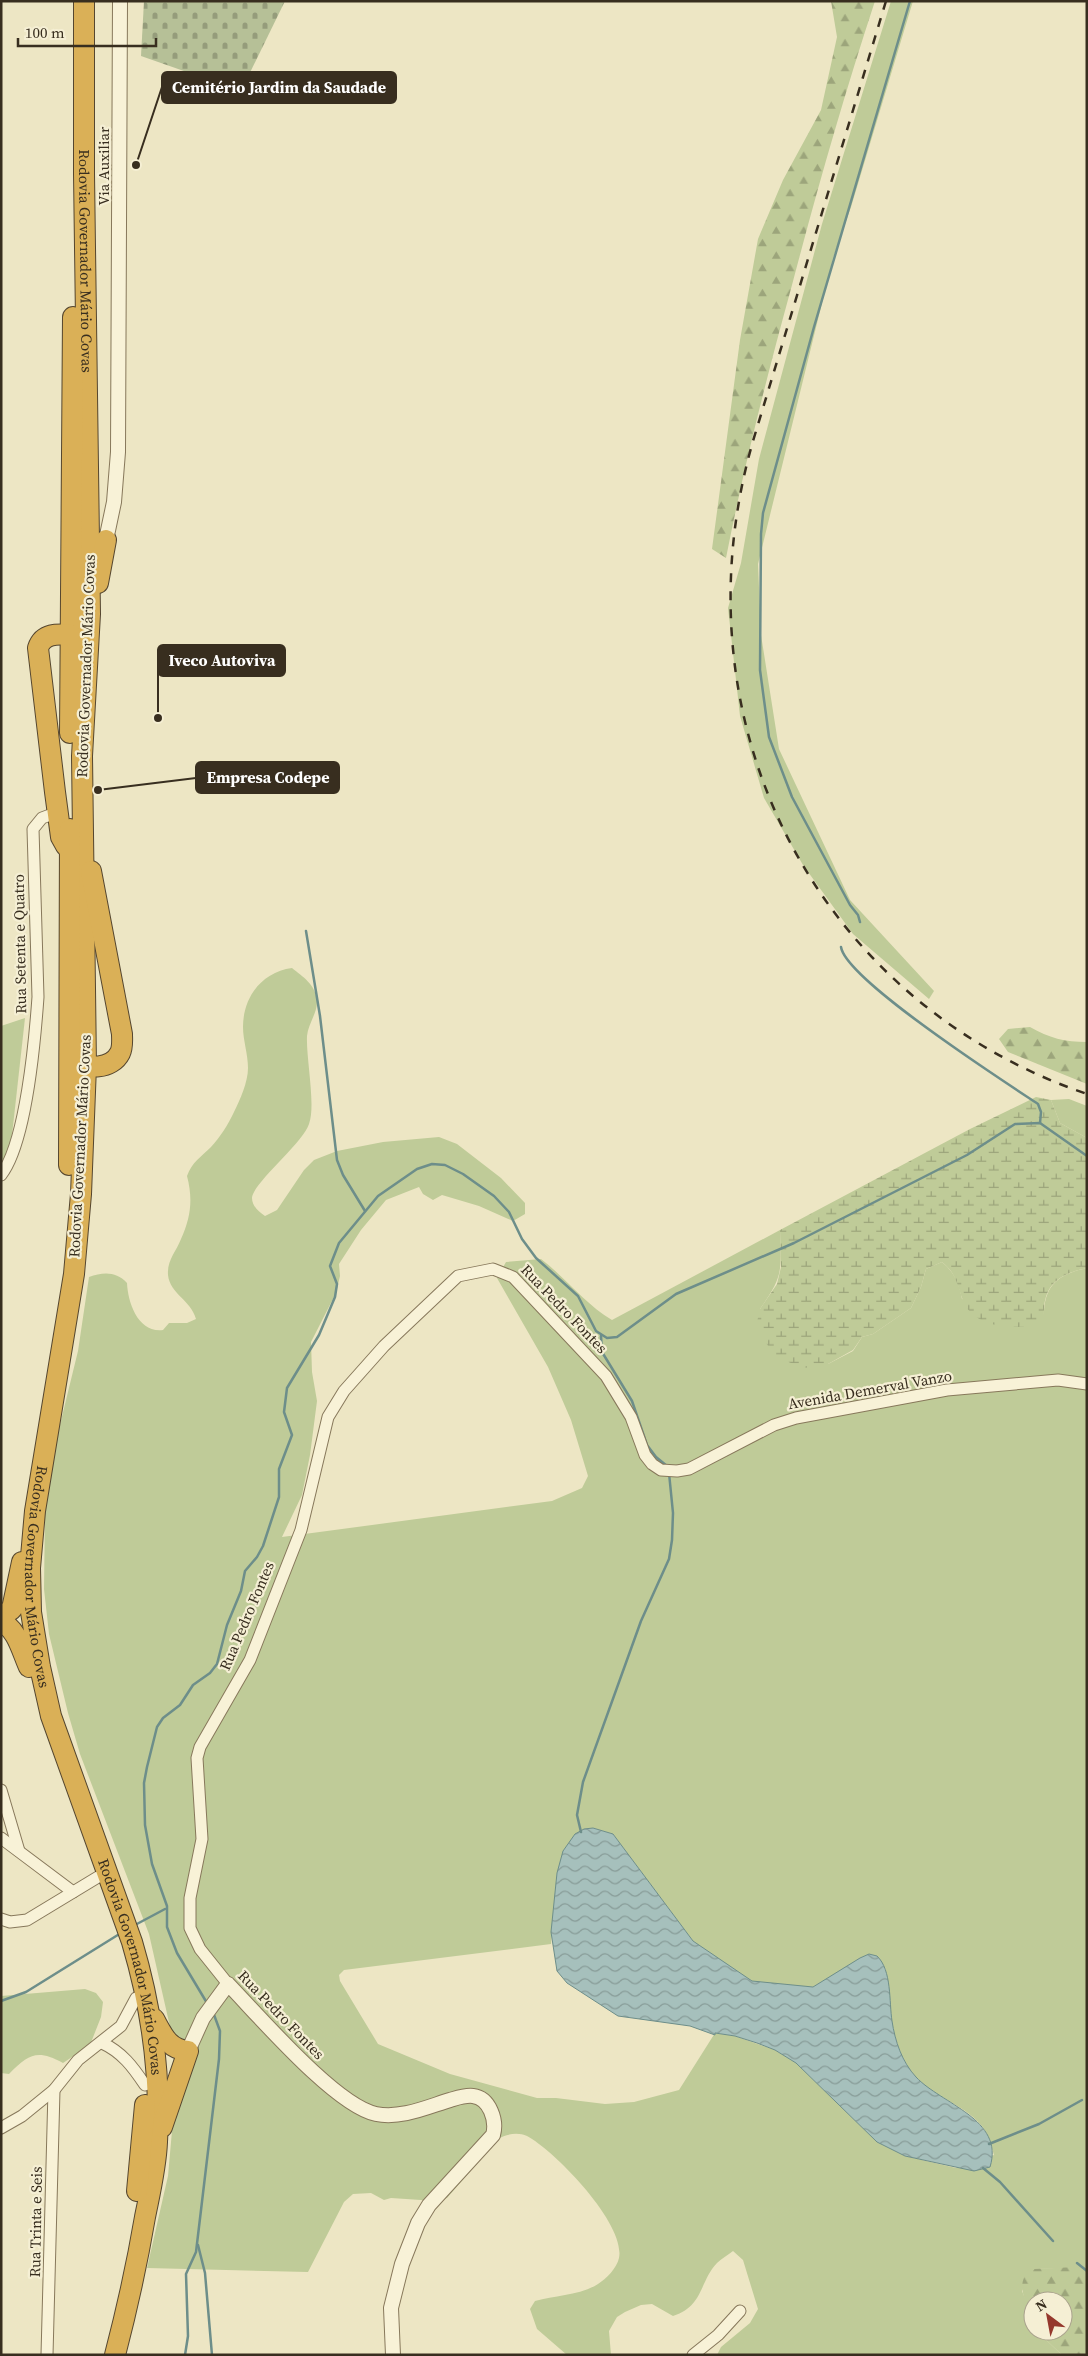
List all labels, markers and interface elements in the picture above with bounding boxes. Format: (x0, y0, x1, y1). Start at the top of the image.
scale bar (18, 15, 155, 47)
text: 100 m (25, 22, 65, 43)
callout: Cemitério Jardim da Saudade (162, 72, 396, 103)
text: Cemitério Jardim da Saudade (172, 76, 386, 98)
street label: Via Auxiliar (93, 126, 114, 205)
street label: Rodovia Governador Mário Covas (74, 149, 98, 373)
street label: Rodovia Governador Mário Covas (71, 554, 100, 778)
callout: Iveco Autoviva (158, 645, 285, 676)
text: Iveco Autoviva (168, 649, 276, 671)
callout: Empresa Codepe (196, 762, 339, 793)
text: Empresa Codepe (206, 766, 330, 788)
street label: Rua Setenta e Quatro (8, 874, 31, 1014)
street label: Rodovia Governador Mário Covas (63, 1034, 96, 1258)
street label: Rua Pedro Fontes (516, 1259, 612, 1358)
street label: Avenida Demerval Vanzo (786, 1365, 954, 1414)
street label: Rodovia Governador Mário Covas (20, 1464, 55, 1690)
street label: Rua Pedro Fontes (214, 1558, 279, 1674)
street label: Rodovia Governador Mário Covas (93, 1856, 168, 2076)
street label: Rua Pedro Fontes (233, 1965, 329, 2064)
street label: Rua Trinta e Seis (24, 2166, 47, 2278)
north arrow (1023, 2291, 1073, 2341)
text: N (1031, 2294, 1051, 2316)

